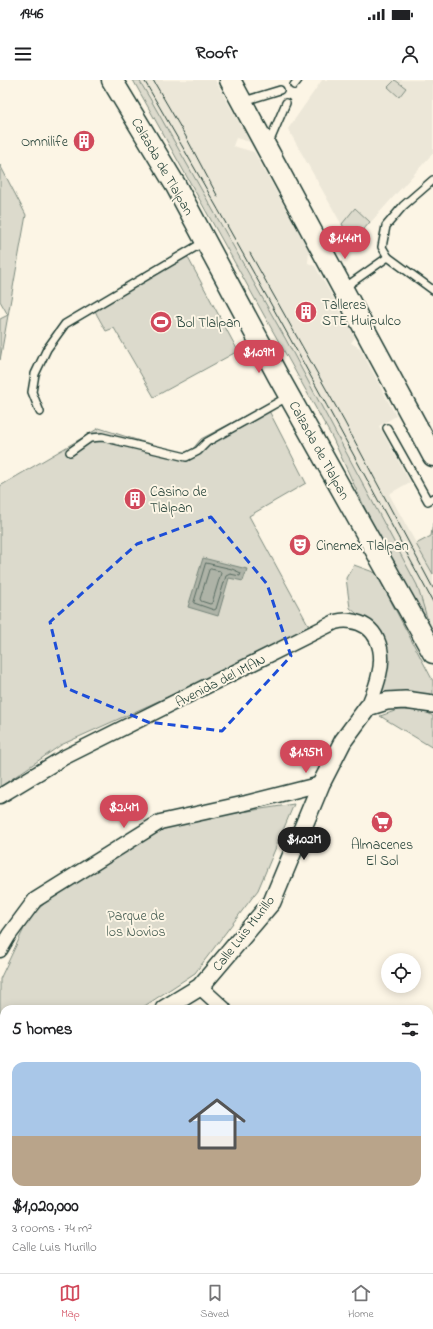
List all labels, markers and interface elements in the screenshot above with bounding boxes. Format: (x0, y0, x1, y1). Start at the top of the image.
text: 19:46 (20, 3, 43, 25)
text: Roofr (195, 41, 238, 67)
icon: menu (12, 43, 34, 65)
icon: person (399, 43, 421, 65)
street label: Calzada de Tlalpan (125, 114, 198, 220)
building icon: Omnilife (71, 128, 97, 154)
place label: Omnilife (21, 132, 69, 153)
pin: $1.44M (312, 226, 378, 260)
text: $1.44M (328, 229, 362, 248)
place label: Talleres STE Huipulco (322, 295, 401, 332)
building icon: Talleres STE Huipulco (293, 299, 319, 325)
sports icon: Bol Tlalpan (148, 309, 174, 335)
place label: Bol Tlalpan (175, 313, 241, 334)
pin: $1.09M (226, 340, 292, 374)
text: $1.09M (243, 343, 275, 362)
street label: Calzada de Tlalpan (283, 398, 355, 504)
place label: Casino de Tlalpan (150, 482, 207, 519)
building icon: Casino de Tlalpan (122, 486, 148, 512)
theatre icon: Cinemex Tlalpan (287, 532, 313, 558)
place label: Cinemex Tlalpan (316, 536, 409, 557)
street label: Avenida del IMAN (172, 650, 270, 713)
pin: $1.95M (273, 740, 339, 774)
text: $1.95M (289, 743, 323, 762)
pin: $2.4M (96, 795, 152, 829)
text: $2.4M (109, 798, 139, 817)
supermarket icon: Almacenes El Sol (369, 809, 395, 835)
pin: $1.02M (271, 827, 337, 861)
text: $1.02M (287, 830, 321, 849)
place label: Almacenes El Sol (351, 835, 413, 872)
street label: Calle Luis Murillo (208, 891, 281, 976)
park label: Parque de los Novios (106, 906, 166, 943)
map controls (381, 953, 421, 993)
button: locate (381, 953, 421, 993)
text: 5 homes (12, 1017, 72, 1042)
icon: filters (399, 1018, 421, 1040)
icon: home (181, 1088, 253, 1160)
text: $1,020,000 (12, 1194, 79, 1219)
text: 3 rooms · 74 m² (12, 1219, 92, 1238)
text: Calle Luis Murillo (12, 1238, 97, 1257)
tab: Map (59, 1282, 81, 1322)
tab: Saved (200, 1282, 229, 1322)
tab: Home (348, 1282, 374, 1322)

